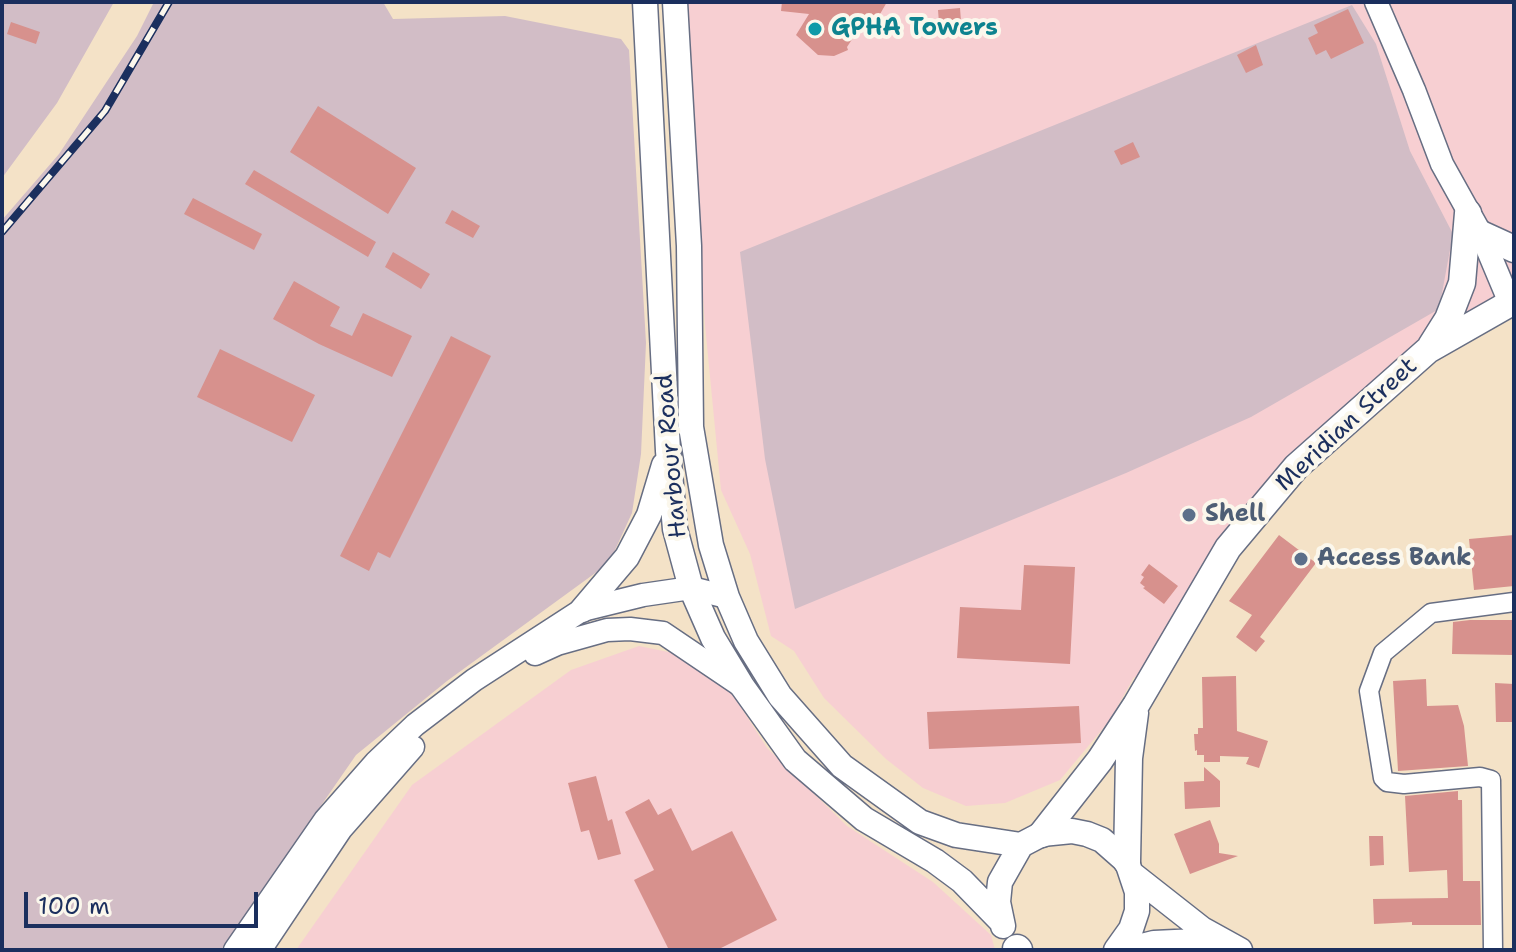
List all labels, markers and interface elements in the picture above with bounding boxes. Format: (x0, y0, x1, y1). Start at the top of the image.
place label: GPHA Towers (831, 15, 998, 43)
marker: GPHA Towers (806, 20, 824, 38)
street label: Meridian Street (1270, 352, 1424, 498)
street label: Harbour Road (650, 373, 694, 539)
place label: Shell (1205, 501, 1265, 529)
marker: Shell (1180, 506, 1198, 524)
place label: Access Bank (1317, 545, 1472, 573)
marker: Access Bank (1292, 550, 1310, 568)
scale bar (28, 876, 262, 926)
text: 100 m (38, 890, 110, 922)

